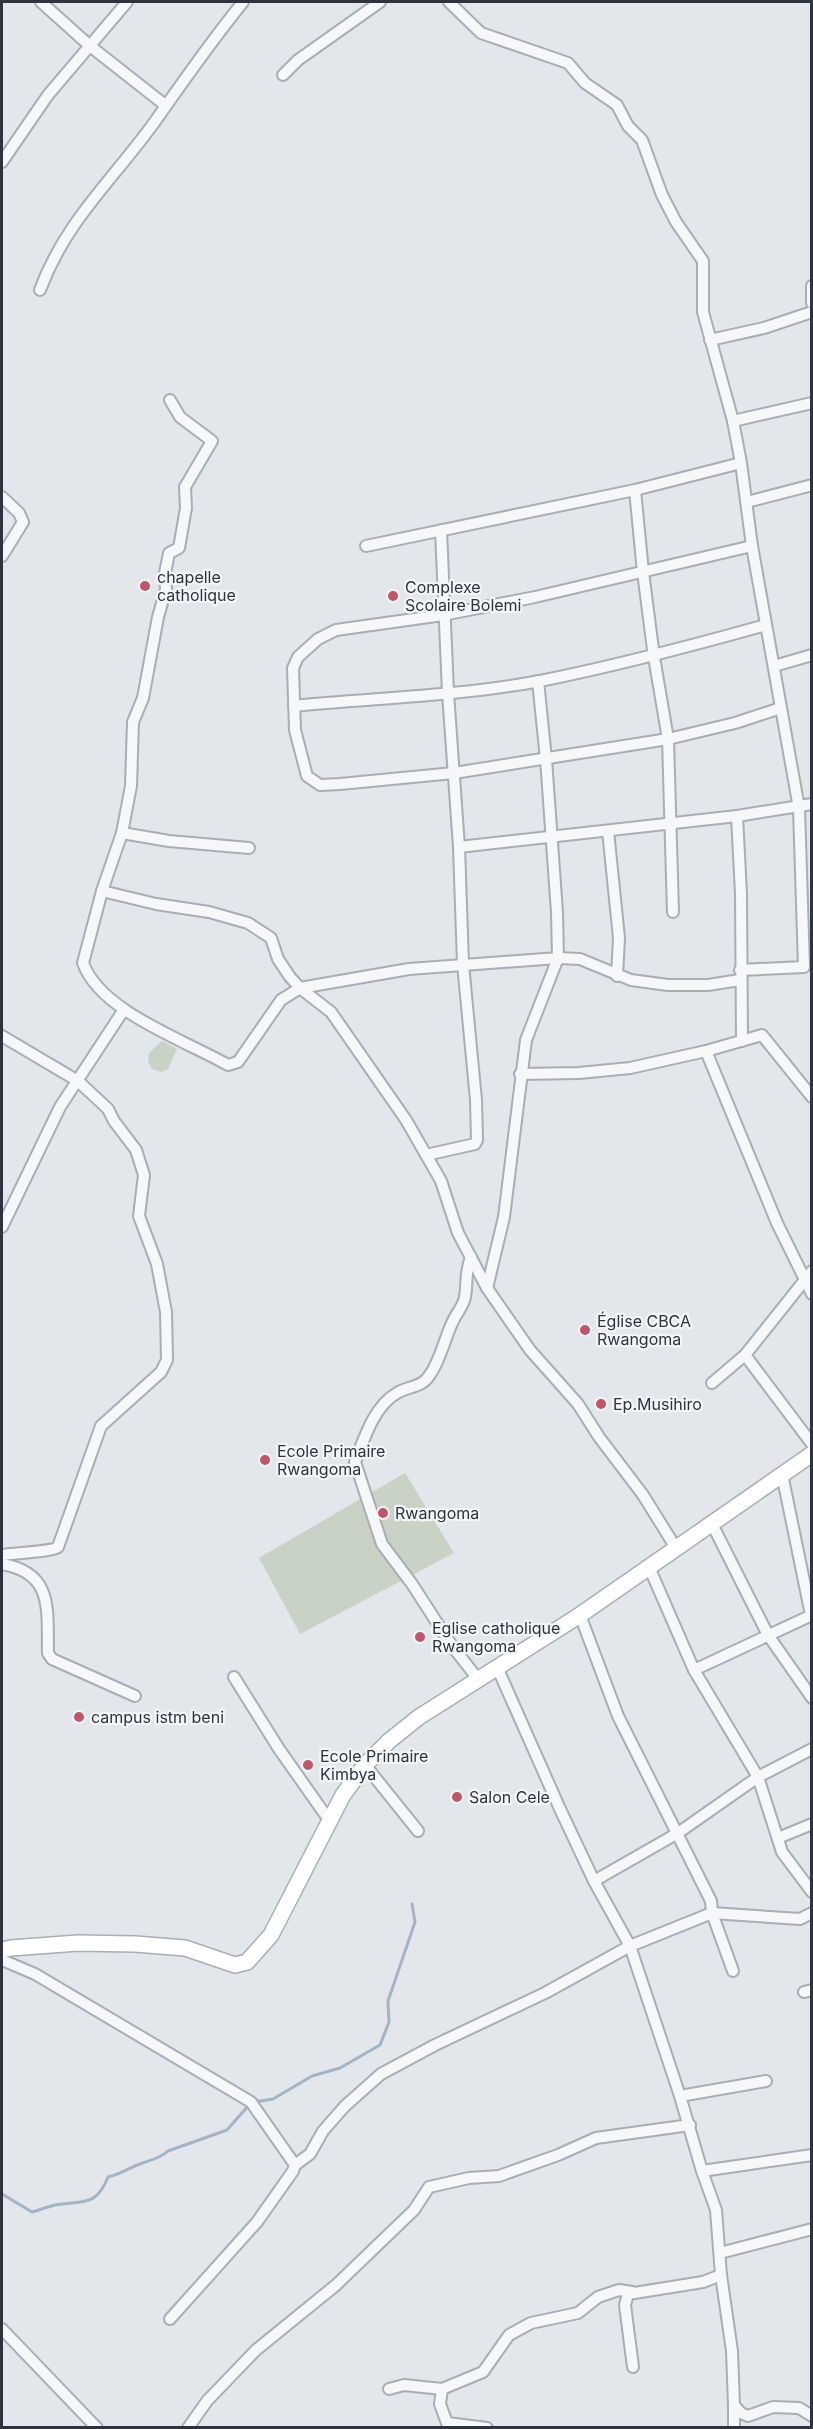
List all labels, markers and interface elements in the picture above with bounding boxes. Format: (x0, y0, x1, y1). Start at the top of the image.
place label: chapelle catholique (157, 567, 236, 605)
place label: Complexe Scolaire Bolemi (405, 577, 521, 615)
marker: chapelle catholique (138, 579, 152, 593)
marker: Complexe Scolaire Bolemi (386, 589, 400, 603)
place label: Église CBCA Rwangoma (597, 1311, 691, 1349)
marker: Église CBCA Rwangoma (578, 1323, 592, 1337)
place label: Ep.Musihiro (613, 1394, 702, 1414)
marker: Ep.Musihiro (594, 1397, 608, 1411)
place label: Ecole Primaire Rwangoma (277, 1441, 385, 1479)
marker: Ecole Primaire Rwangoma (258, 1453, 272, 1467)
place label: Rwangoma (395, 1503, 479, 1523)
marker: Rwangoma (376, 1506, 390, 1520)
place label: Eglise catholique Rwangoma (432, 1618, 560, 1656)
marker: Eglise catholique Rwangoma (413, 1630, 427, 1644)
place label: campus istm beni (91, 1707, 224, 1727)
marker: campus istm beni (72, 1710, 86, 1724)
place label: Ecole Primaire Kimbya (320, 1746, 428, 1784)
marker: Ecole Primaire Kimbya (301, 1758, 315, 1772)
place label: Salon Cele (469, 1787, 550, 1807)
marker: Salon Cele (450, 1790, 464, 1804)

